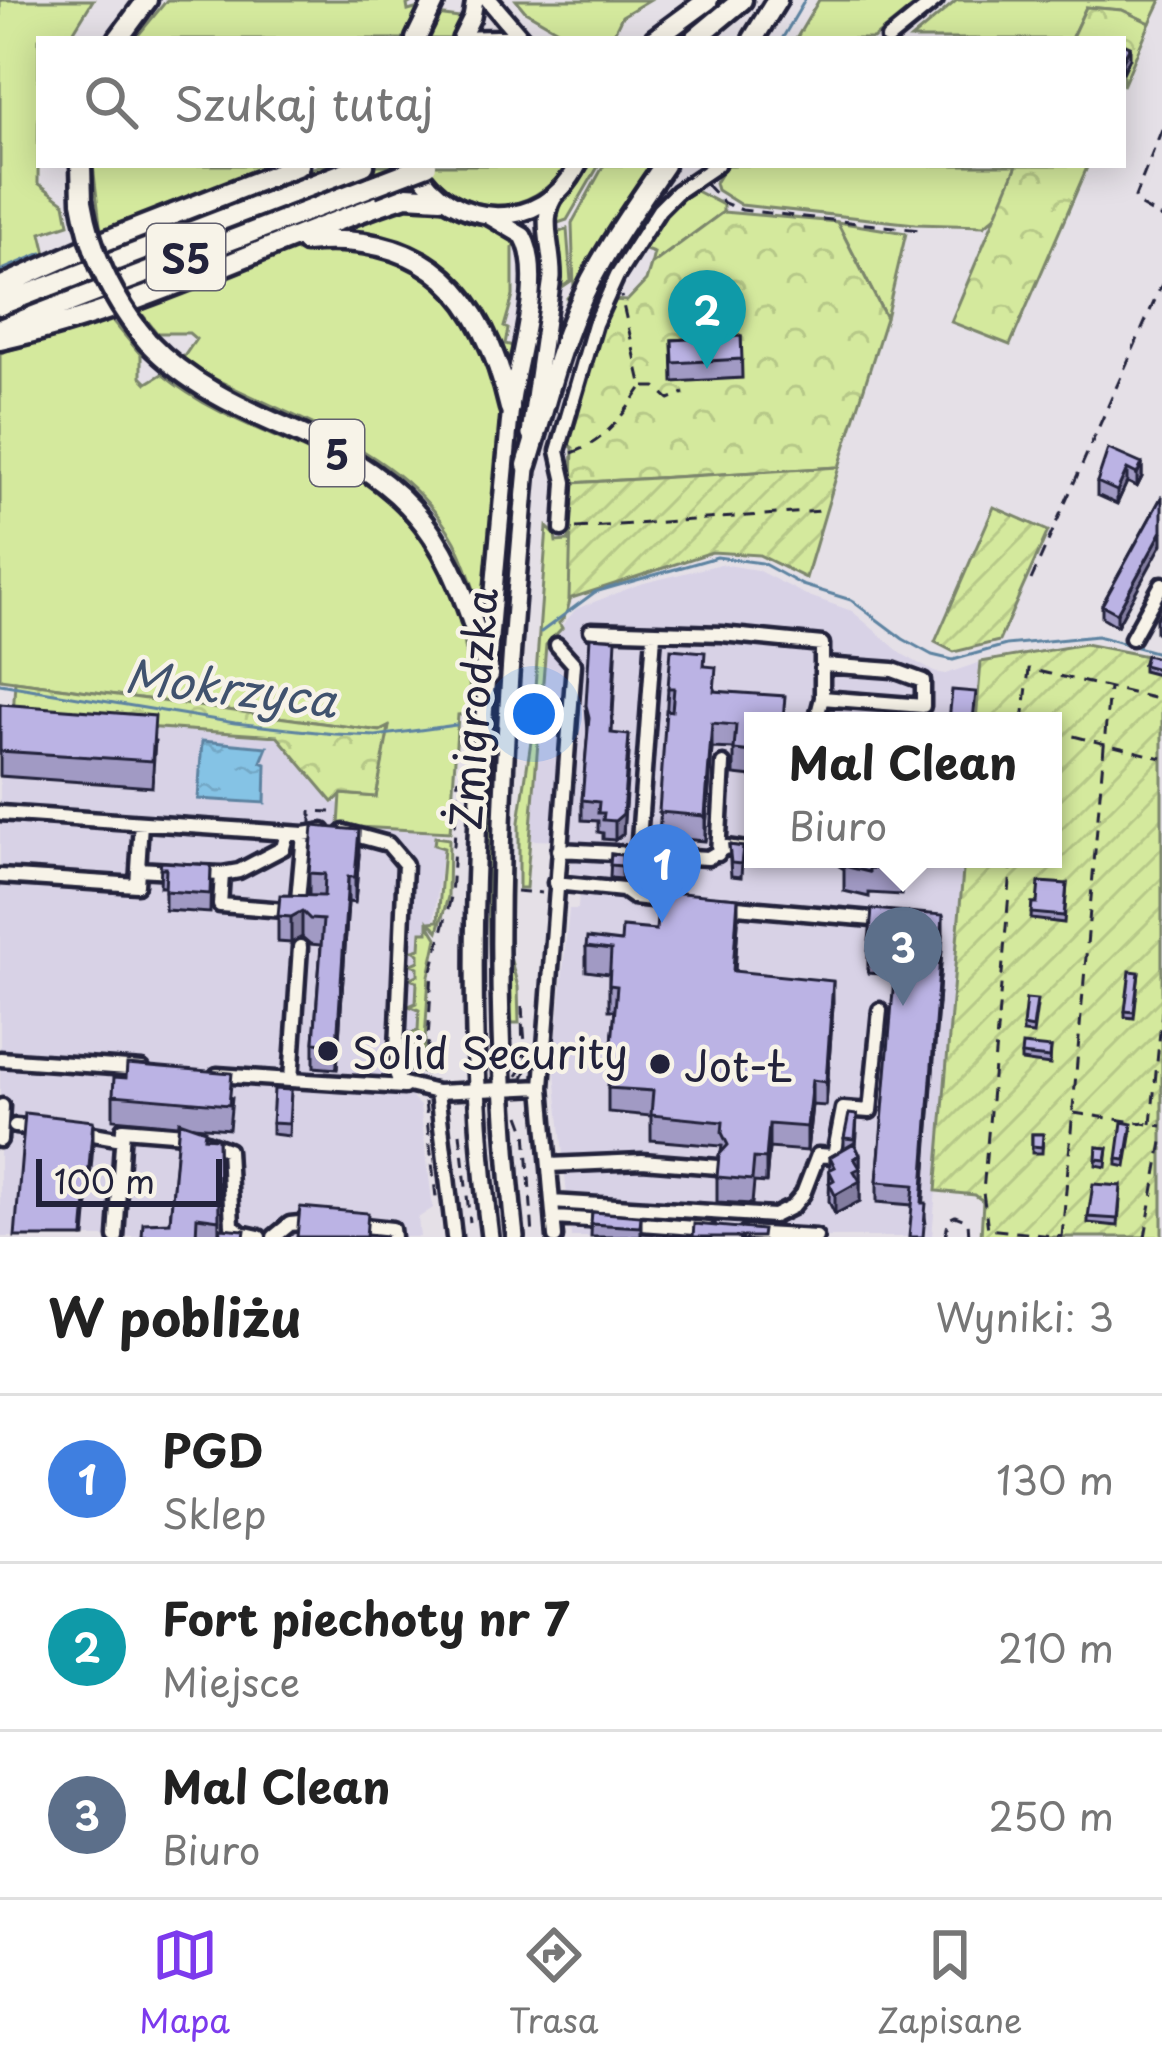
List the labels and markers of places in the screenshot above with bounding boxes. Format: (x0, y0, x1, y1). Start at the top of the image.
pin: 2 (668, 270, 746, 369)
pin: 1 (623, 824, 701, 923)
pin: 3 (864, 907, 942, 1006)
place label: Solid Security (352, 1020, 628, 1083)
place label: Jot-Ł (684, 1033, 793, 1096)
marker: Solid Security (315, 1038, 341, 1064)
marker: Jot-Ł (647, 1051, 673, 1077)

